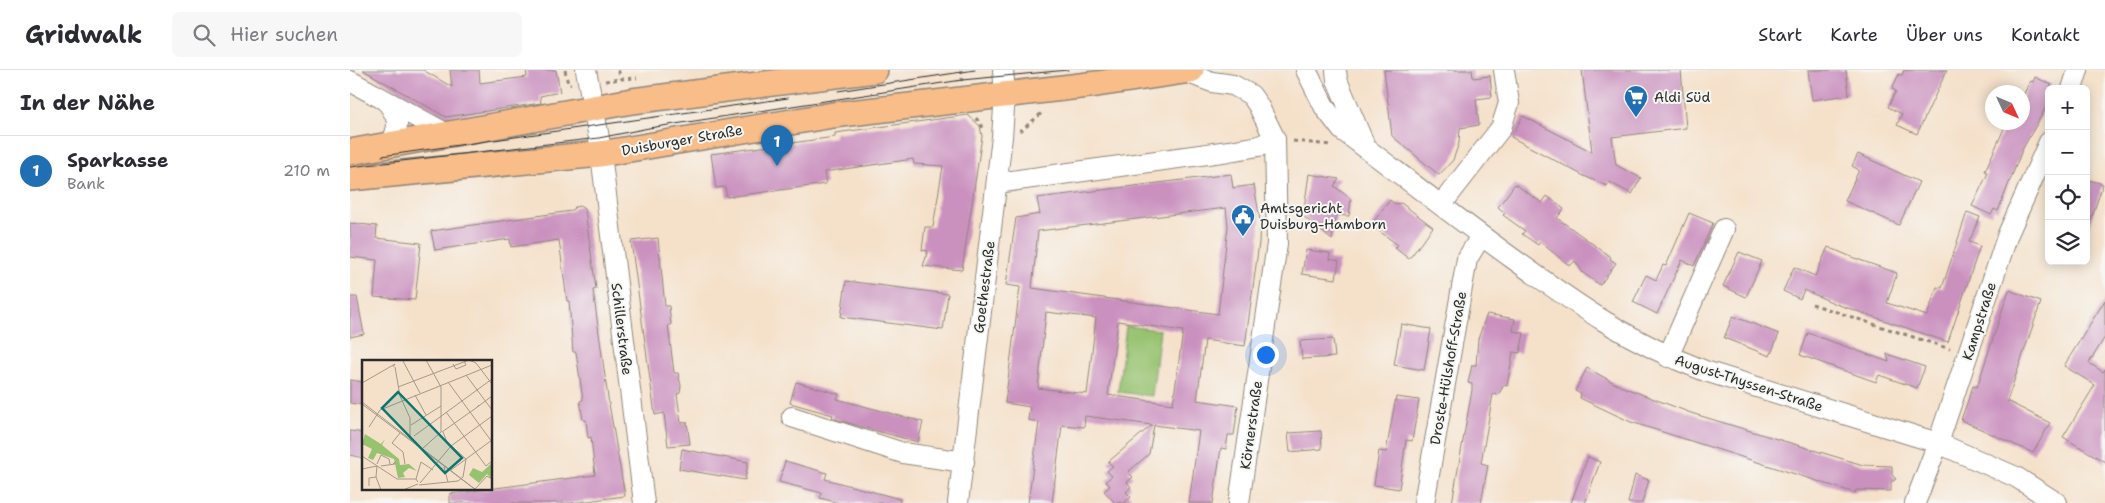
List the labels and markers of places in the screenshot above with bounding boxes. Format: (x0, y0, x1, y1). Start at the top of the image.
supermarket icon: Aldi Süd (1623, 84, 1649, 118)
place label: Aldi Süd (1654, 88, 1710, 106)
pin: 1 (761, 125, 793, 166)
place label: Amtsgericht Duisburg-Hamborn (1260, 199, 1387, 233)
public building icon: Amtsgericht Duisburg-Hamborn (1230, 203, 1256, 237)

